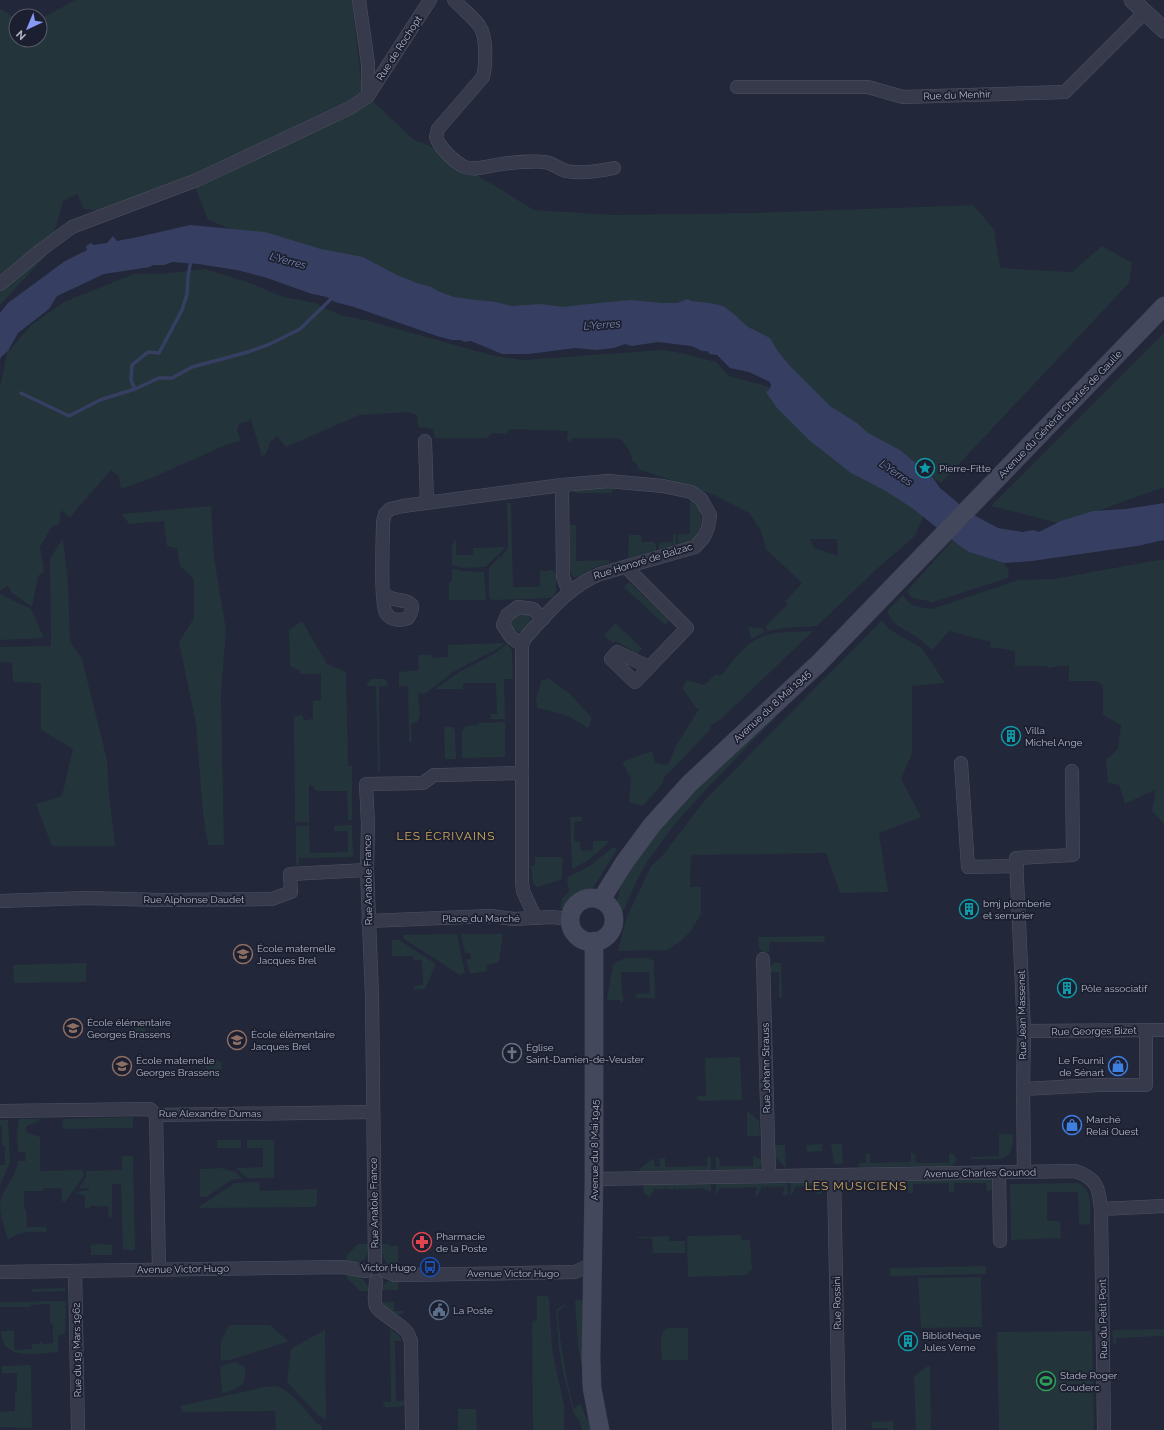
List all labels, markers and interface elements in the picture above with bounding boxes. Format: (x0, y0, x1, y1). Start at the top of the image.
north arrow (8, 8, 48, 48)
street label: Rue de Rochopt (374, 13, 424, 82)
text: N (14, 27, 29, 42)
street label: Rue du Menhir (923, 88, 991, 102)
water label: L'Yerres (268, 250, 308, 272)
water label: L'Yerres (583, 317, 621, 333)
street label: Avenue du Général Charles de Gaulle (996, 348, 1124, 480)
water label: L'Yerres (877, 457, 915, 489)
place icon: Pierre-Fitte (914, 457, 936, 479)
place label: Pierre-Fitte (939, 463, 991, 474)
street label: Rue Honoré de Balzac (592, 541, 694, 581)
street label: Avenue du 8 Mai 1945 (731, 667, 813, 744)
building icon: Villa Michel Ange (1000, 725, 1022, 747)
place label: Villa Michel Ange (1025, 725, 1083, 748)
district label: LES ÉCRIVAINS (397, 829, 495, 843)
street label: Rue Anatole France (362, 835, 374, 925)
street label: Rue Alphonse Daudet (144, 894, 245, 905)
building icon: bmj plomberie et serrurier (958, 898, 980, 920)
place label: bmj plomberie et serrurier (983, 898, 1051, 921)
street label: Place du Marché (442, 913, 520, 924)
school or university icon: École maternelle Jacques Brel (232, 943, 254, 965)
place label: École maternelle Jacques Brel (257, 943, 336, 966)
street label: Rue Jean Massenet (1016, 969, 1028, 1060)
building icon: Pôle associatif (1056, 977, 1078, 999)
place label: Pôle associatif (1081, 983, 1148, 994)
school or university icon: École élémentaire Georges Brassens (62, 1017, 84, 1039)
place label: École élémentaire Georges Brassens (87, 1017, 171, 1040)
street label: Rue Johann Strauss (760, 1022, 772, 1113)
street label: Rue Georges Bizet (1051, 1025, 1137, 1037)
school or university icon: École élémentaire Jacques Brel (226, 1029, 248, 1051)
place label: École élémentaire Jacques Brel (251, 1029, 335, 1052)
church icon: Église Saint-Damien-de-Veuster (501, 1042, 523, 1064)
place label: Église Saint-Damien-de-Veuster (526, 1042, 645, 1065)
school or university icon: École maternelle Georges Brassens (111, 1055, 133, 1077)
place label: École maternelle Georges Brassens (136, 1055, 220, 1078)
place label: Le Fournil de Sénart (1058, 1055, 1105, 1078)
shop icon: Le Fournil de Sénart (1107, 1055, 1129, 1077)
street label: Avenue du 8 Mai 1945 (589, 1099, 600, 1200)
street label: Rue Alexandre Dumas (159, 1108, 261, 1119)
shop icon: Marché Relai Ouest (1061, 1114, 1083, 1136)
place label: Marché Relai Ouest (1086, 1114, 1139, 1137)
street label: Rue Anatole France (368, 1158, 380, 1248)
street label: Avenue Charles Gounod (924, 1167, 1036, 1179)
district label: LES MUSICIENS (805, 1179, 907, 1193)
pharmacy icon: Pharmacie de la Poste (411, 1231, 433, 1253)
place label: Pharmacie de la Poste (436, 1231, 488, 1254)
bus stop icon: Victor Hugo (419, 1256, 441, 1278)
place label: Victor Hugo (361, 1262, 416, 1273)
street label: Avenue Victor Hugo (137, 1263, 229, 1275)
street label: Avenue Victor Hugo (467, 1268, 559, 1279)
street label: Rue Rossini (831, 1276, 843, 1330)
street label: Rue du Petit Pont (1097, 1278, 1109, 1359)
public building icon: La Poste (428, 1299, 450, 1321)
street label: Rue du 19 Mars 1962 (71, 1303, 83, 1397)
place label: La Poste (453, 1305, 493, 1316)
building icon: Bibliothèque Jules Verne (897, 1330, 919, 1352)
place label: Bibliothèque Jules Verne (922, 1330, 981, 1353)
sports icon: Stade Roger Couderc (1035, 1370, 1057, 1392)
place label: Stade Roger Couderc (1060, 1370, 1118, 1393)

